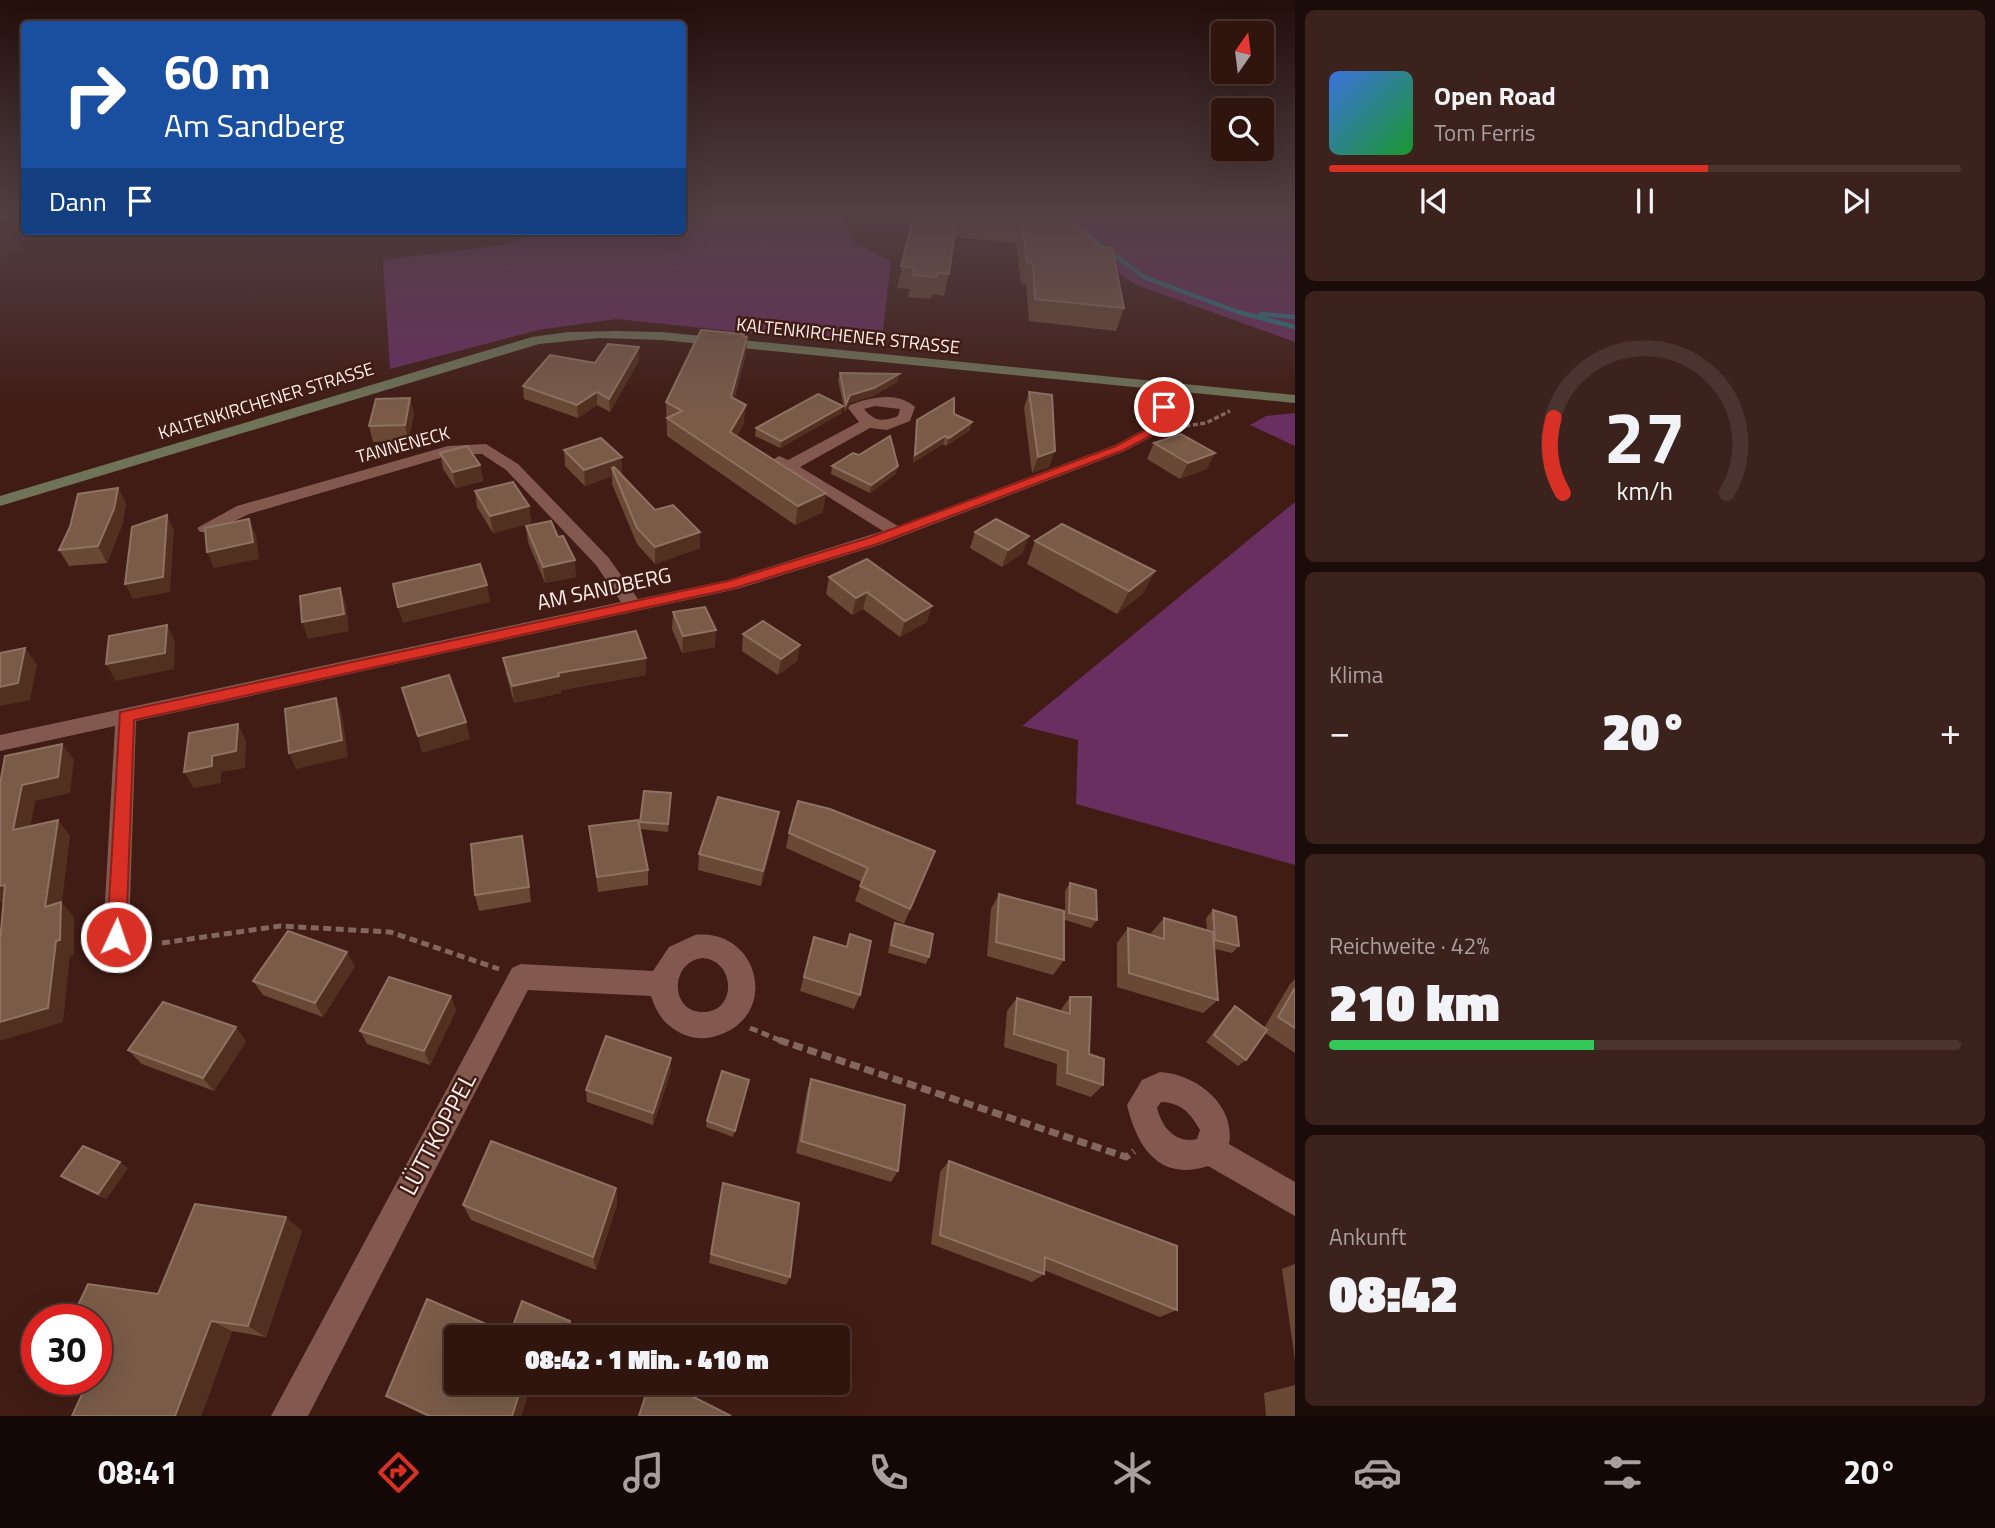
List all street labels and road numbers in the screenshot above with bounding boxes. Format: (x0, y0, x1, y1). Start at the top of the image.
street label: KALTENKIRCHENER STRASSE (735, 310, 961, 361)
street label: KALTENKIRCHENER STRASSE (155, 355, 377, 446)
street label: TANNENECK (353, 419, 453, 470)
street label: AM SANDBERG (534, 558, 674, 618)
street label: LÜTTKOPPEL (390, 1065, 485, 1201)

